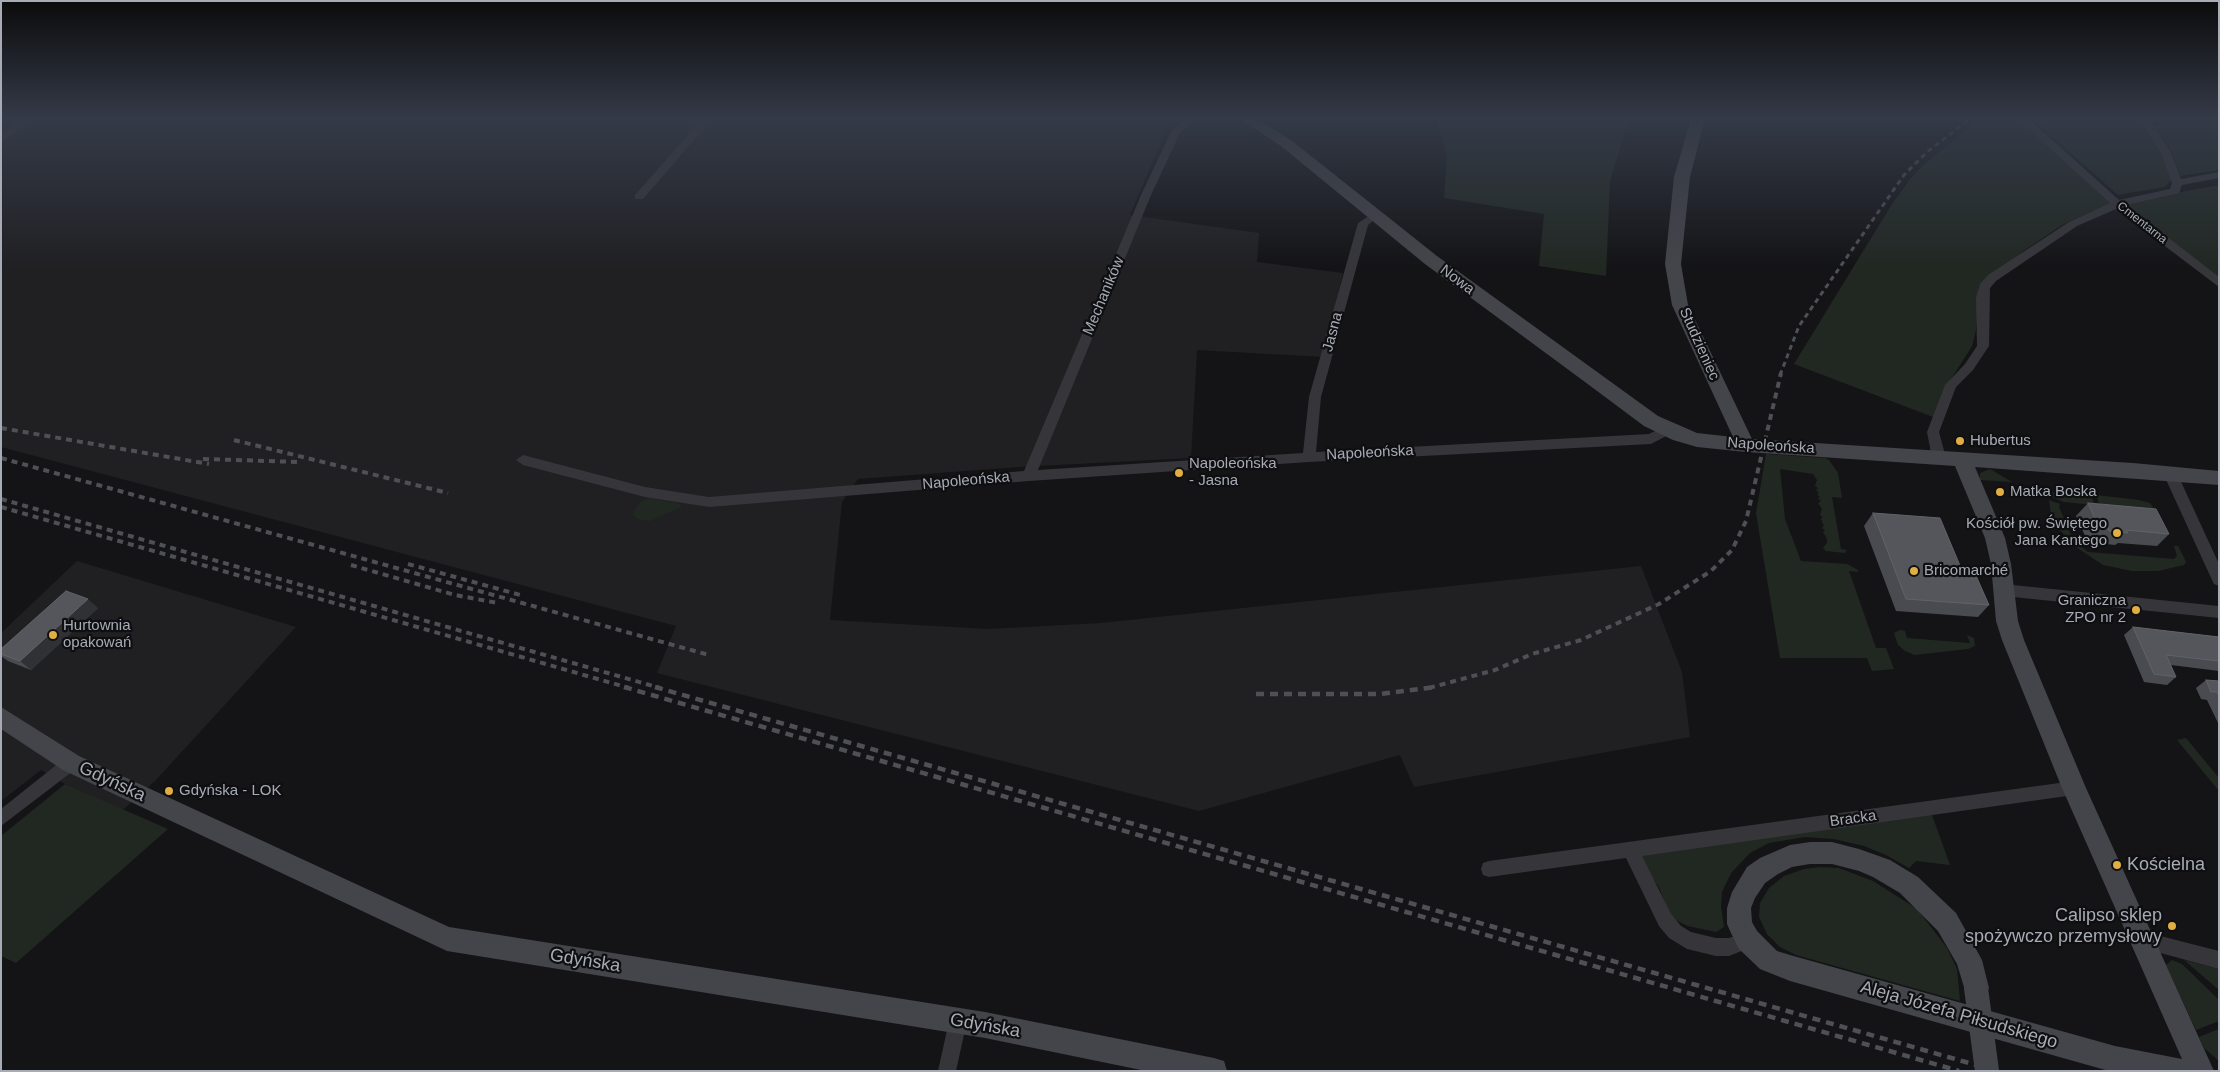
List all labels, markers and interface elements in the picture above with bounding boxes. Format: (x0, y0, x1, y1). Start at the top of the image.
street label: Cmentarna (2114, 199, 2170, 247)
street label: Mechaników (1079, 254, 1129, 338)
street label: Nowa (1436, 261, 1478, 299)
street label: Studzieniec (1675, 305, 1723, 383)
street label: Jasna (1319, 310, 1347, 354)
place label: Hubertus (1970, 432, 2031, 450)
street label: Napoleońska (1727, 434, 1815, 458)
marker: Hubertus (1954, 435, 1966, 447)
street label: Napoleońska (1326, 442, 1414, 464)
place label: Napoleońska - Jasna (1189, 455, 1277, 490)
marker: Napoleońska - Jasna (1173, 467, 1185, 479)
street label: Napoleońska (922, 468, 1010, 494)
place label: Matka Boska (2010, 483, 2097, 501)
marker: Matka Boska (1994, 486, 2006, 498)
place label: Kościół pw. Świętego Jana Kantego (1966, 515, 2107, 550)
marker: Kościół pw. Świętego Jana Kantego (2111, 527, 2123, 539)
place label: Bricomarché (1924, 562, 2008, 580)
marker: Bricomarché (1908, 565, 1920, 577)
place label: Graniczna ZPO nr 2 (2058, 592, 2126, 627)
marker: Graniczna ZPO nr 2 (2130, 604, 2142, 616)
place label: Hurtownia opakowań (63, 617, 131, 652)
marker: Hurtownia opakowań (47, 629, 59, 641)
street label: Gdyńska (75, 757, 149, 807)
place label: Gdyńska - LOK (179, 782, 282, 800)
marker: Gdyńska - LOK (163, 785, 175, 797)
street label: Bracka (1829, 807, 1877, 831)
place label: Kościelna (2127, 854, 2205, 876)
marker: Kościelna (2111, 859, 2123, 871)
place label: Calipso sklep spożywczo przemysłowy (1965, 905, 2162, 948)
marker: Calipso sklep spożywczo przemysłowy (2166, 920, 2178, 932)
street label: Gdyńska (548, 945, 622, 977)
street label: Aleja Józefa Piłsudskiego (1858, 976, 2060, 1054)
street label: Gdyńska (948, 1009, 1022, 1043)

